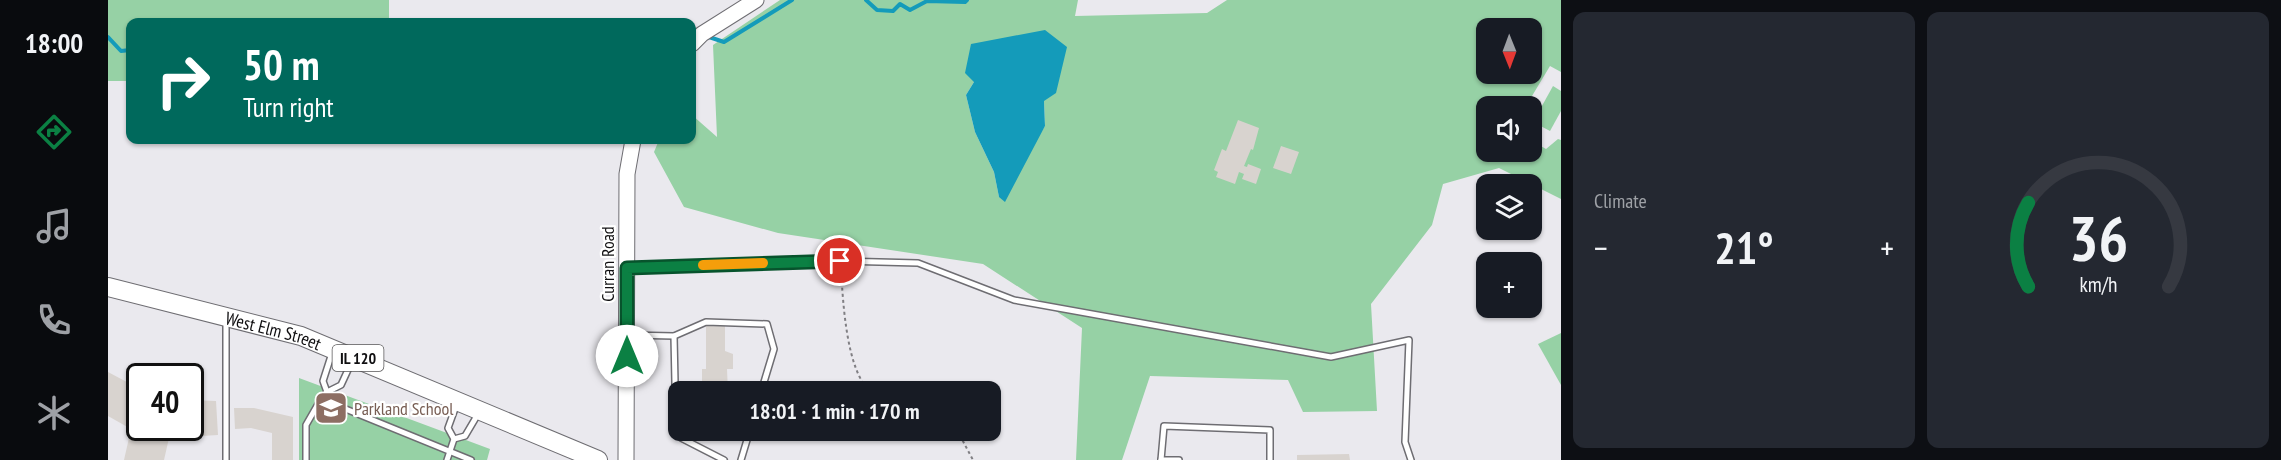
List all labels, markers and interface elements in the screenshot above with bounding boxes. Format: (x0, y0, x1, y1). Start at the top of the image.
north arrow (1476, 18, 1542, 84)
map controls (1476, 18, 1542, 318)
text: 18:00 (25, 26, 83, 60)
text: 50 m (243, 37, 320, 92)
icon: right (144, 42, 222, 120)
text: Turn right (243, 90, 334, 124)
button: sound (1476, 96, 1542, 162)
icon: directions (33, 111, 75, 153)
button: layers (1476, 174, 1542, 240)
text: Climate (1594, 188, 1647, 214)
text: 36 (2068, 197, 2128, 278)
icon: music (33, 205, 75, 247)
text: 21° (1714, 218, 1774, 276)
street label: Curran Road (596, 226, 619, 302)
text: − (1594, 226, 1608, 269)
text: + (1880, 226, 1894, 269)
pin (814, 235, 865, 286)
icon: arrive (823, 244, 856, 277)
button: + (1476, 252, 1542, 318)
text: km/h (2079, 270, 2117, 298)
icon: phone (33, 299, 75, 341)
street label: West Elm Street (223, 306, 325, 355)
position arrow (595, 324, 659, 388)
road number: IL 120 (332, 345, 384, 371)
speed limit sign: 40 (126, 363, 204, 441)
school or university icon: Parkland School (313, 390, 349, 426)
icon: climate (33, 392, 75, 434)
place label: Parkland School (354, 397, 454, 420)
text: 18:01 · 1 min · 170 m (749, 397, 920, 425)

